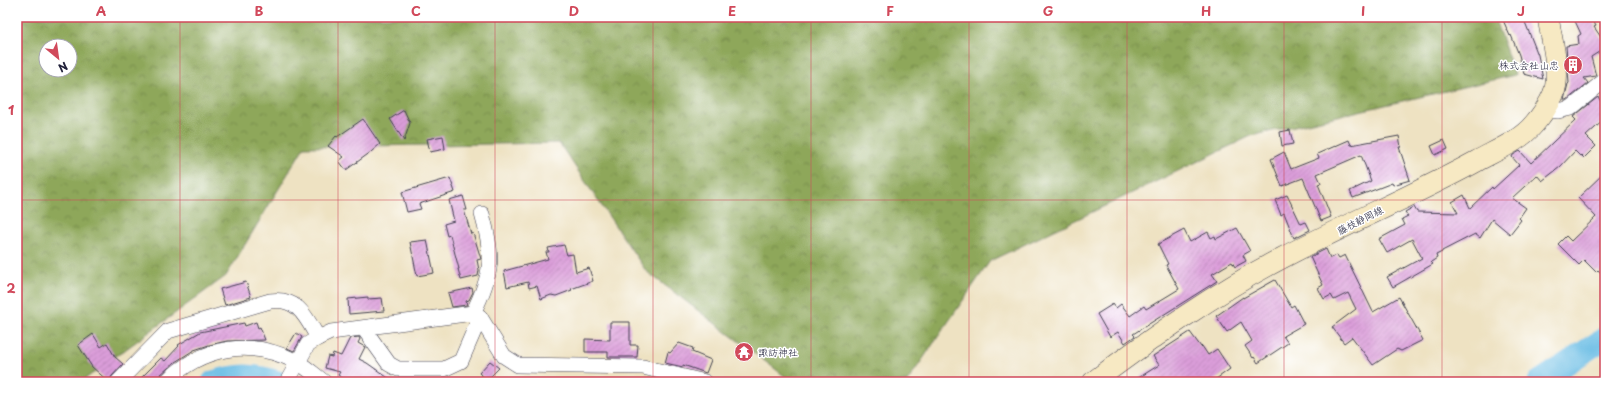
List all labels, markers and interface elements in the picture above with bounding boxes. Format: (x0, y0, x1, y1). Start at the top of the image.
text: A (96, 1, 106, 20)
text: B (255, 1, 264, 20)
text: C (411, 1, 421, 20)
text: D (569, 1, 579, 20)
text: E (728, 1, 736, 20)
text: F (886, 1, 894, 20)
text: G (1043, 1, 1053, 20)
text: H (1201, 1, 1211, 20)
text: I (1361, 1, 1365, 20)
text: J (1517, 1, 1525, 20)
north arrow (38, 38, 78, 78)
building icon: 株式会社山忠 (1562, 54, 1584, 76)
place label: 株式会社山忠 (1499, 57, 1559, 72)
text: N (55, 58, 71, 77)
text: 1 (8, 100, 14, 119)
street label: 藤枝静岡線 (1334, 202, 1385, 238)
text: 2 (6, 278, 16, 297)
temple icon: 諏訪神社 (733, 341, 755, 363)
place label: 諏訪神社 (758, 344, 798, 359)

